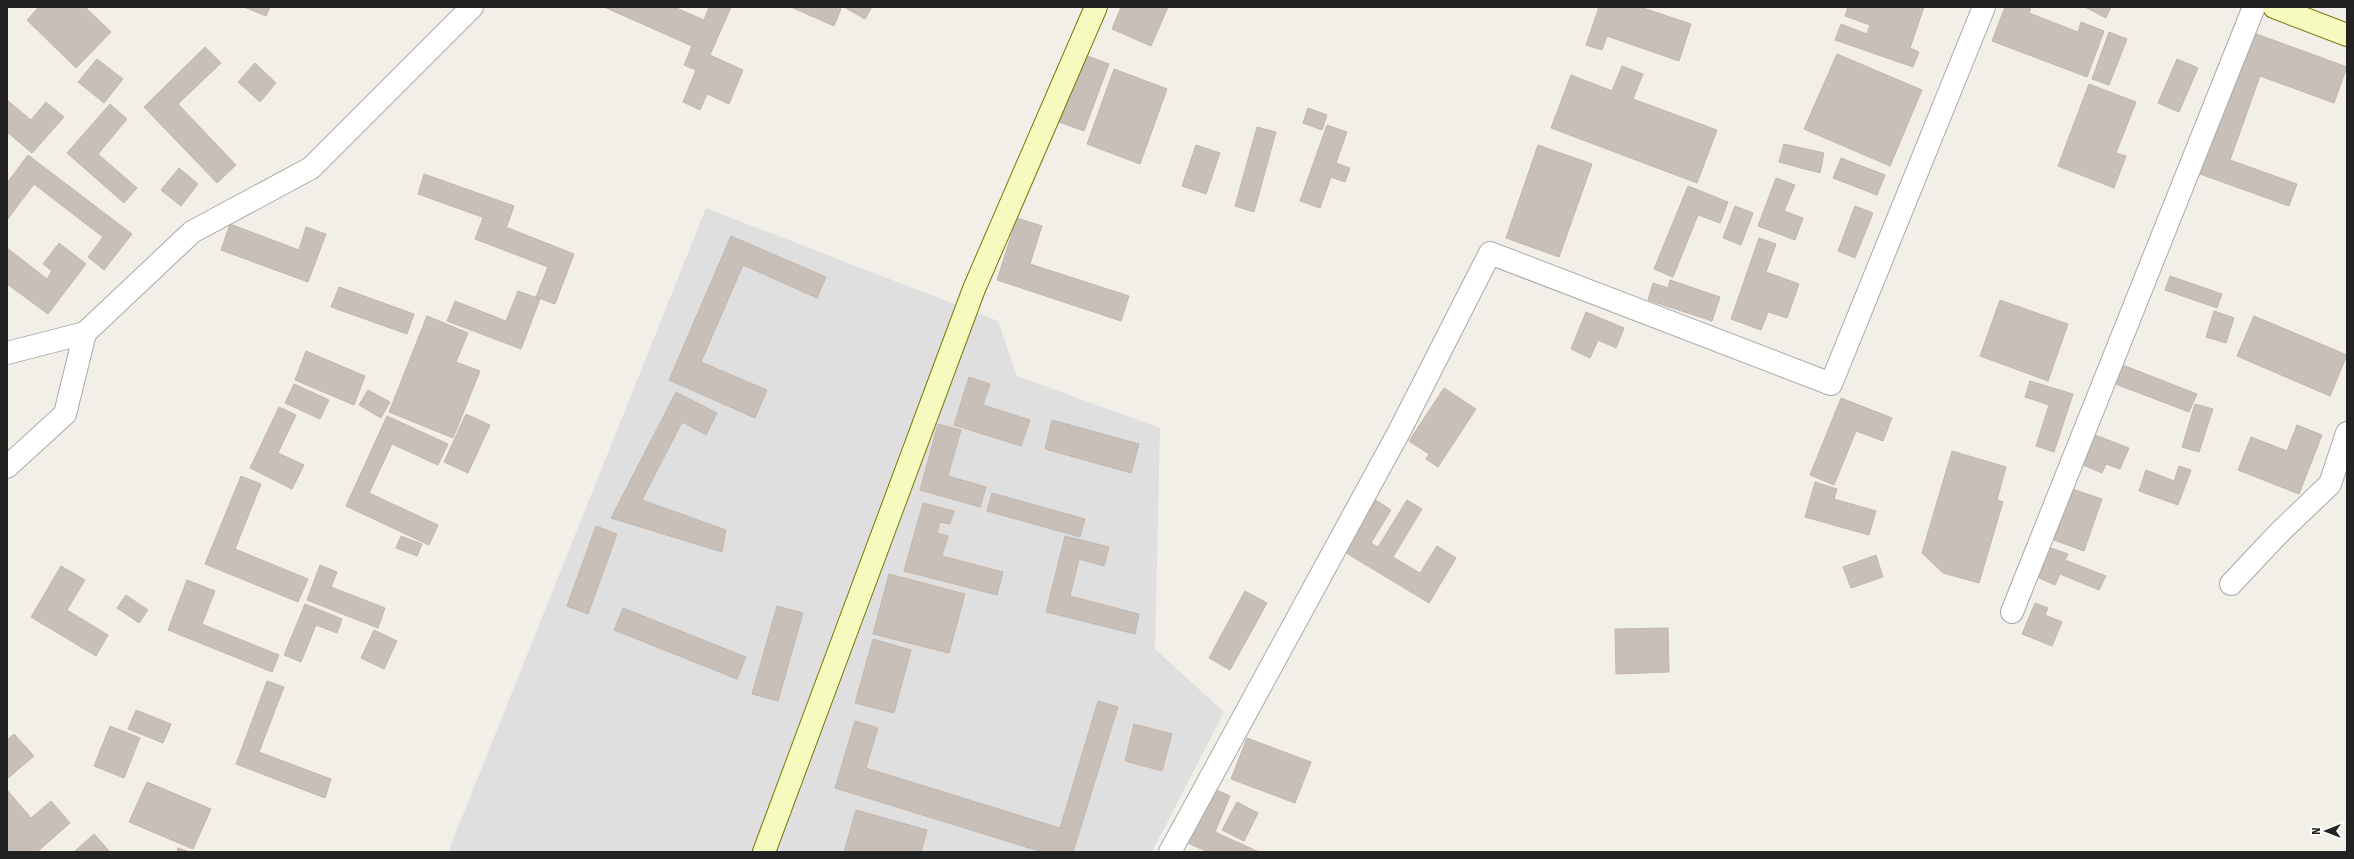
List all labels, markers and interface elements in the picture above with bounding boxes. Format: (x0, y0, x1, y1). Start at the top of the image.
north arrow (2306, 811, 2346, 851)
text: N (2310, 827, 2323, 835)

